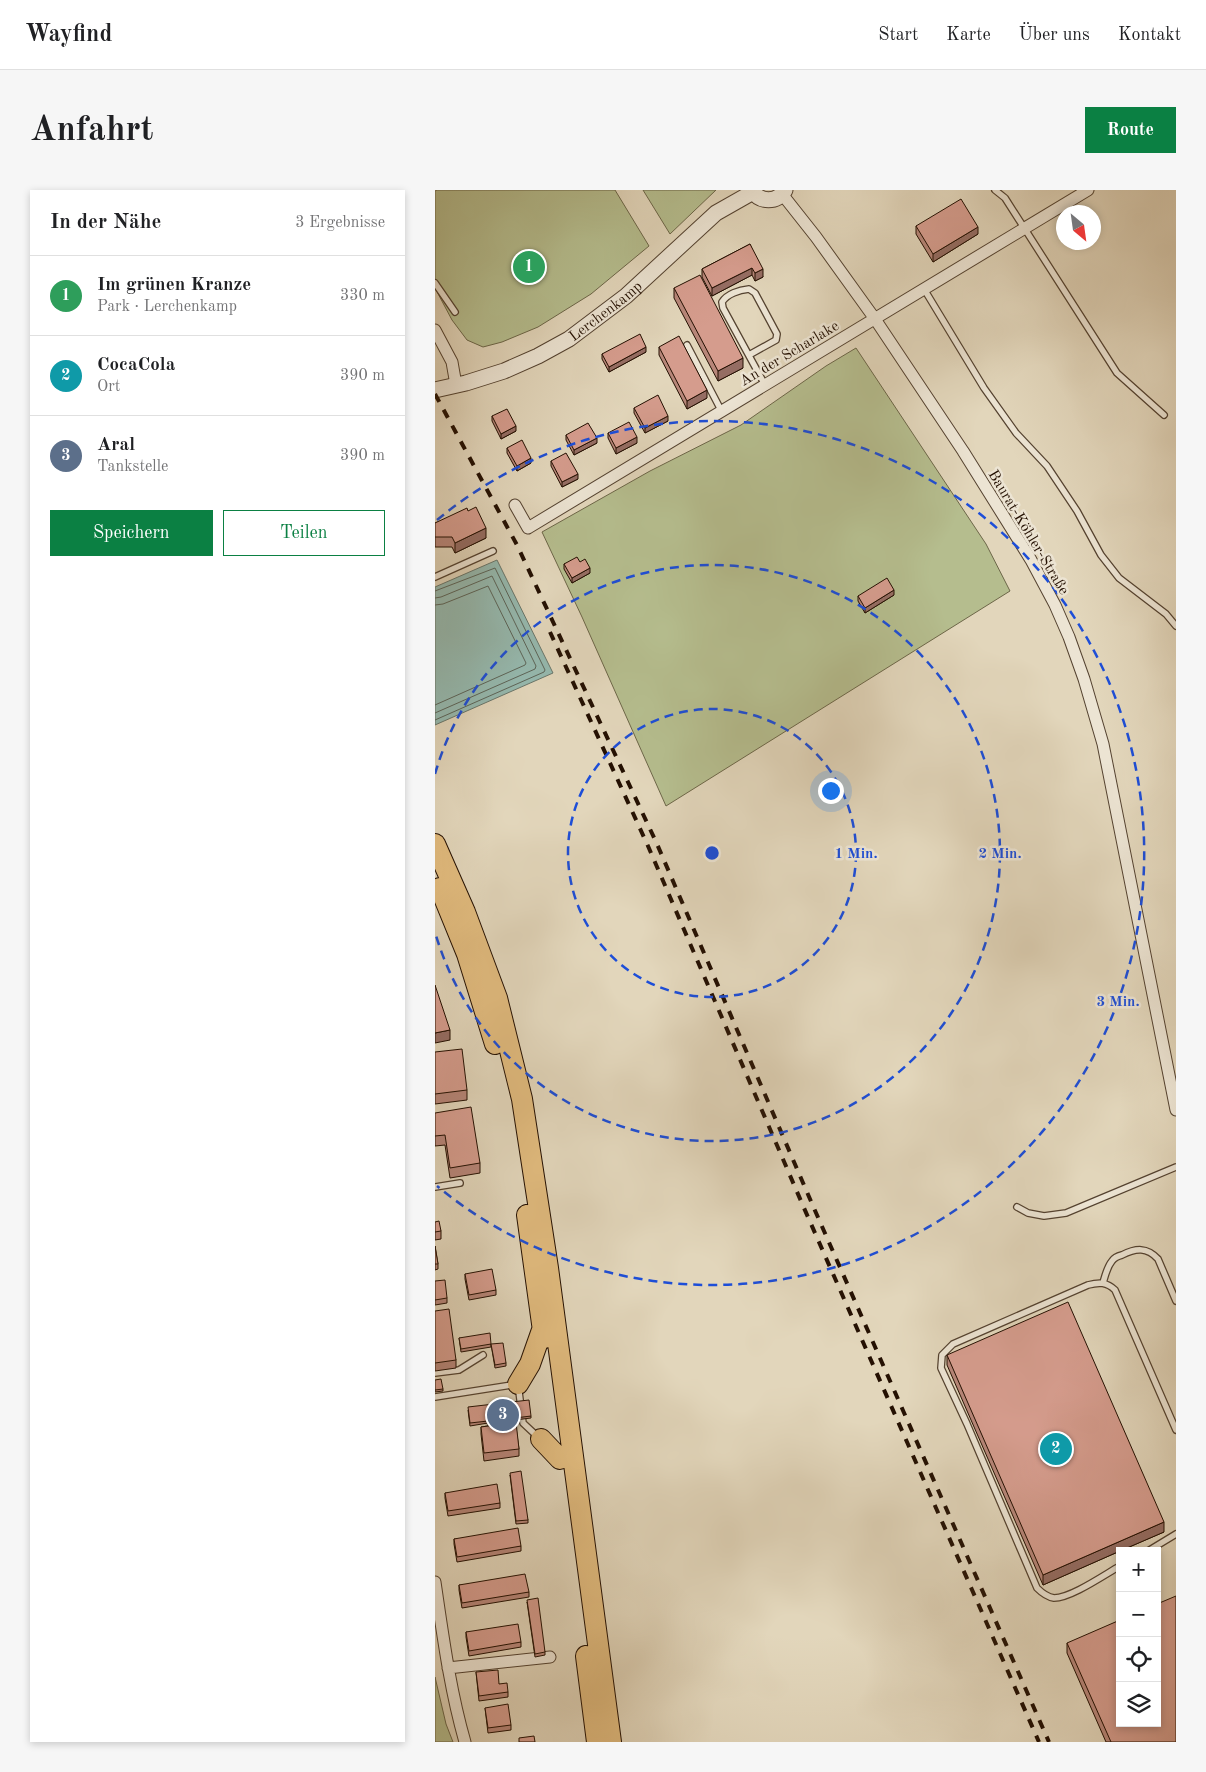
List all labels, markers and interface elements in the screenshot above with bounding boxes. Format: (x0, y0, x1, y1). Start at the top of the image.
text: Wayfind (25, 23, 112, 47)
text: Start (878, 26, 918, 44)
text: Karte (946, 26, 991, 44)
text: Über uns (1019, 26, 1090, 44)
text: Kontakt (1118, 26, 1181, 44)
button: Route (1085, 107, 1176, 153)
text: Anfahrt (30, 113, 153, 148)
north arrow (1056, 205, 1101, 250)
text: In der Nähe (50, 212, 161, 233)
text: 3 Ergebnisse (295, 215, 385, 231)
pin: 1 (513, 248, 545, 286)
text: Im grünen Kranze (97, 276, 251, 295)
street label: Lerchenkamp (567, 279, 646, 345)
text: 1 (61, 288, 71, 304)
text: 330 m (340, 288, 385, 304)
text: Park · Lerchenkamp (97, 299, 237, 315)
street label: An der Scharlake (738, 319, 842, 390)
text: CocaCola (97, 356, 175, 375)
text: 2 (61, 368, 71, 384)
text: 390 m (340, 368, 385, 384)
text: Ort (97, 379, 120, 395)
text: Aral (97, 436, 135, 455)
text: 3 (61, 448, 71, 464)
text: 390 m (340, 448, 385, 464)
text: Tankstelle (97, 459, 168, 475)
street label: Baurat-Köhler-Straße (985, 468, 1071, 598)
button: Speichern (50, 510, 213, 556)
button: Teilen (223, 510, 385, 556)
your location (818, 778, 844, 804)
centre of rings (703, 844, 721, 862)
text: 1 Min. (834, 847, 878, 862)
text: 2 Min. (978, 847, 1022, 862)
text: 3 Min. (1096, 995, 1140, 1010)
pin: 3 (487, 1396, 519, 1434)
pin: 2 (1040, 1430, 1072, 1468)
map controls (1116, 1547, 1161, 1727)
button: + (1116, 1547, 1161, 1592)
button: − (1116, 1592, 1161, 1637)
button: locate (1116, 1637, 1161, 1682)
button: layers (1116, 1682, 1161, 1727)

